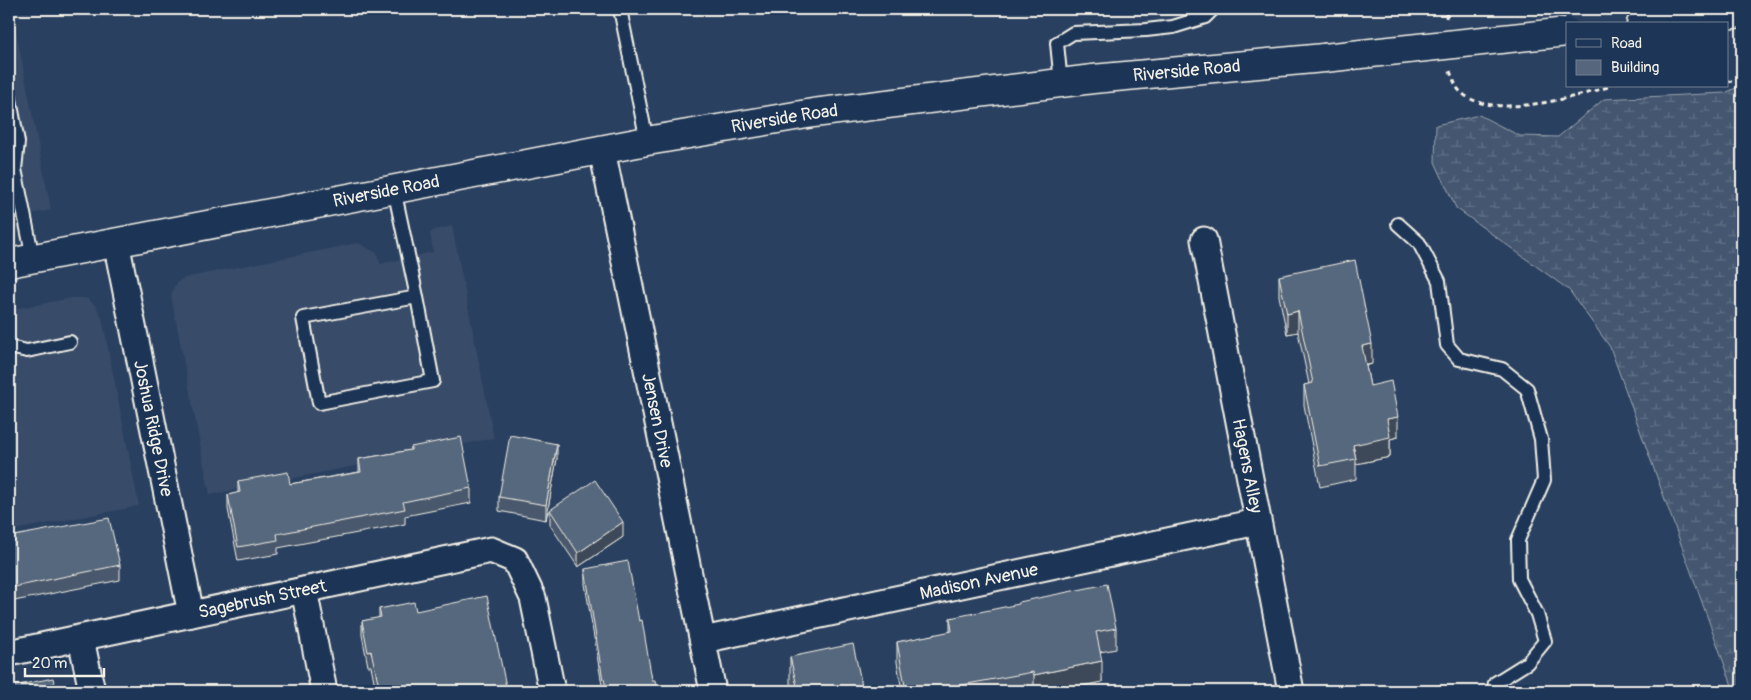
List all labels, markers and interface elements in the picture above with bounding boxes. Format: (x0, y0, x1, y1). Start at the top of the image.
legend (1566, 22, 1728, 88)
text: Road (1611, 34, 1642, 53)
street label: Riverside Road (1132, 55, 1242, 87)
text: Building (1611, 58, 1659, 77)
street label: Riverside Road (729, 99, 839, 139)
street label: Riverside Road (331, 170, 441, 213)
street label: Joshua Ridge Drive (128, 358, 178, 499)
street label: Jensen Drive (636, 371, 678, 470)
street label: Hagens Alley (1227, 417, 1268, 516)
street label: Madison Avenue (918, 558, 1040, 606)
street label: Sagebrush Street (196, 574, 329, 624)
scale bar (25, 645, 104, 677)
text: 20 m (32, 654, 67, 673)

